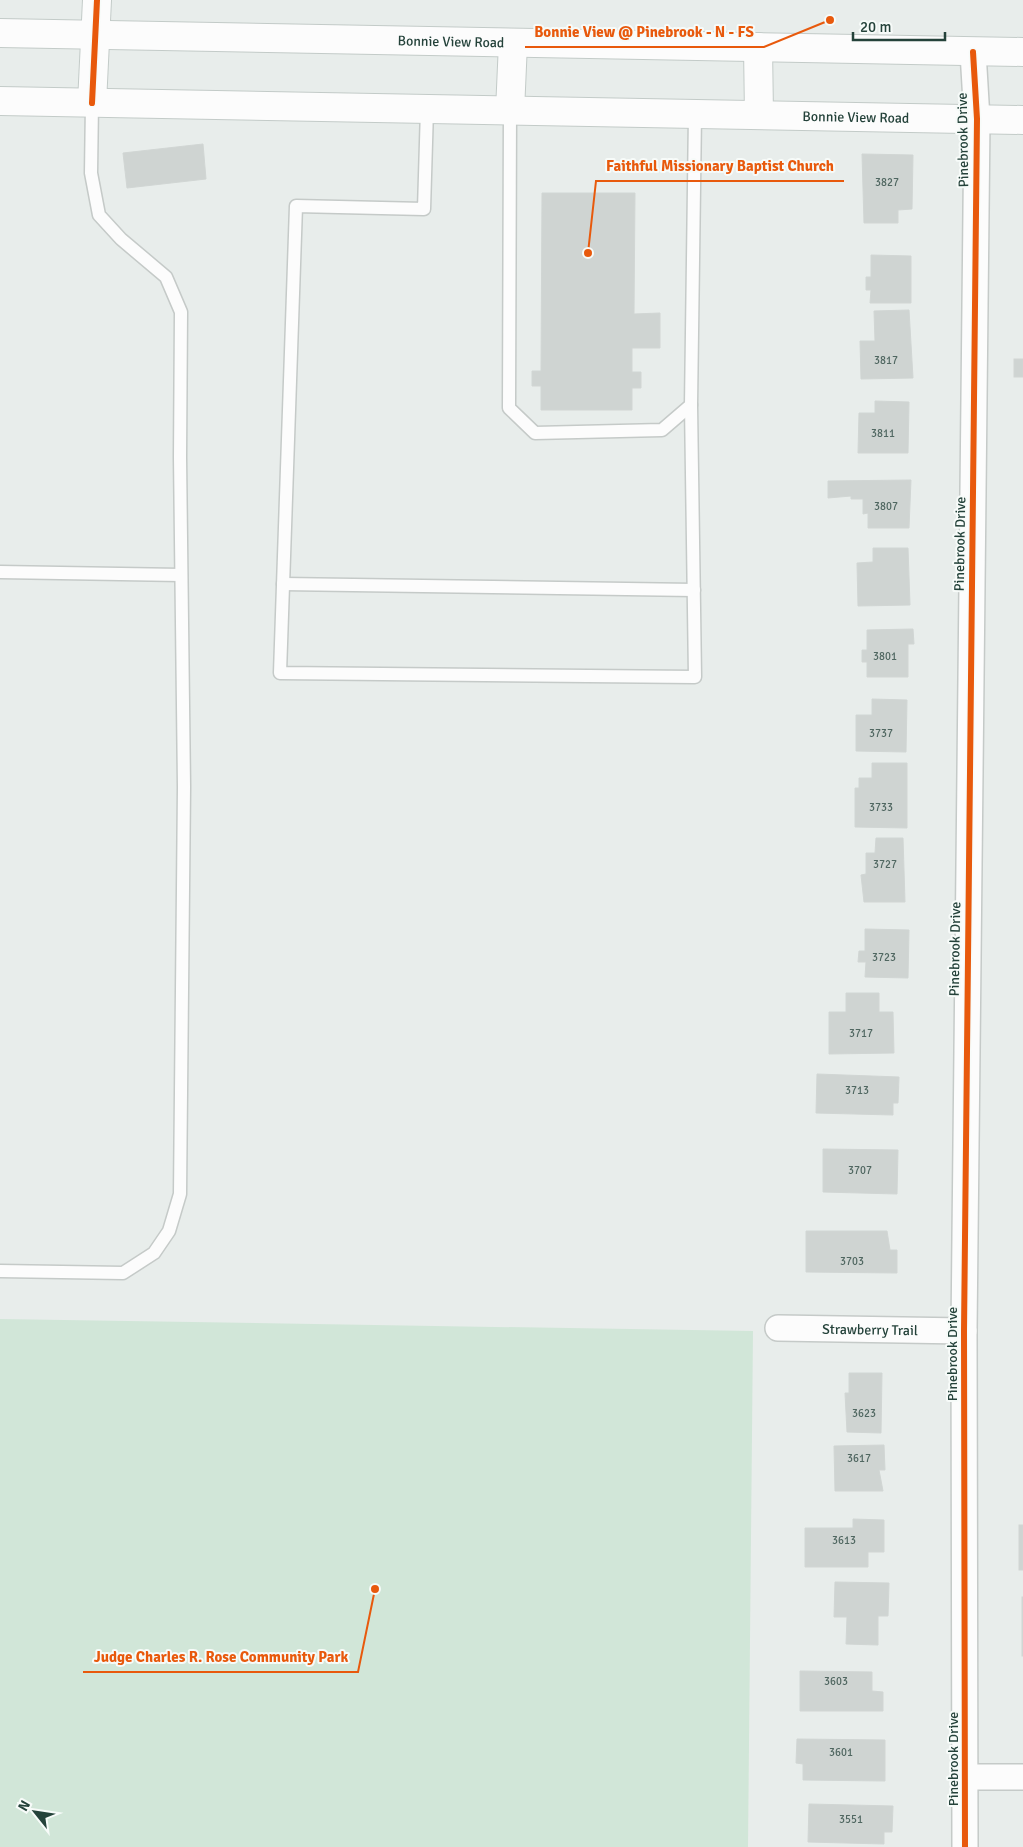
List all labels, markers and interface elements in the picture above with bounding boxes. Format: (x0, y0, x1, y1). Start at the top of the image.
scale bar (853, 10, 946, 42)
callout: Bonnie View @ Pinebrook - N - FS (525, 17, 764, 47)
text: 20 m (860, 18, 891, 36)
text: Bonnie View @ Pinebrook - N - FS (534, 23, 754, 41)
street label: Bonnie View Road (397, 32, 504, 51)
street label: Pinebrook Drive (954, 93, 972, 187)
street label: Bonnie View Road (802, 107, 909, 126)
callout: Faithful Missionary Baptist Church (596, 151, 844, 181)
text: Faithful Missionary Baptist Church (606, 157, 834, 175)
house number: 3827 (875, 176, 899, 189)
house number: 3817 (874, 354, 898, 367)
house number: 3811 (871, 427, 895, 440)
street label: Pinebrook Drive (951, 497, 969, 591)
house number: 3807 (874, 500, 898, 513)
house number: 3801 (873, 650, 897, 663)
house number: 3737 (869, 727, 893, 740)
house number: 3733 (869, 801, 893, 814)
house number: 3727 (873, 858, 897, 871)
street label: Pinebrook Drive (946, 902, 964, 996)
house number: 3723 (872, 951, 896, 964)
house number: 3717 (849, 1027, 873, 1040)
house number: 3713 (845, 1084, 869, 1097)
house number: 3707 (848, 1164, 872, 1177)
house number: 3703 (840, 1255, 864, 1268)
street label: Pinebrook Drive (944, 1307, 961, 1401)
street label: Strawberry Trail (822, 1320, 918, 1339)
house number: 3623 (852, 1407, 876, 1420)
house number: 3617 (847, 1452, 871, 1465)
house number: 3613 (832, 1534, 856, 1547)
callout: Judge Charles R. Rose Community Park (83, 1642, 358, 1672)
text: Judge Charles R. Rose Community Park (94, 1648, 348, 1666)
house number: 3603 (824, 1675, 848, 1688)
street label: Pinebrook Drive (945, 1712, 962, 1806)
house number: 3601 (829, 1746, 853, 1759)
north arrow (10, 1787, 60, 1837)
text: N (14, 1797, 34, 1814)
house number: 3551 (839, 1813, 863, 1826)

